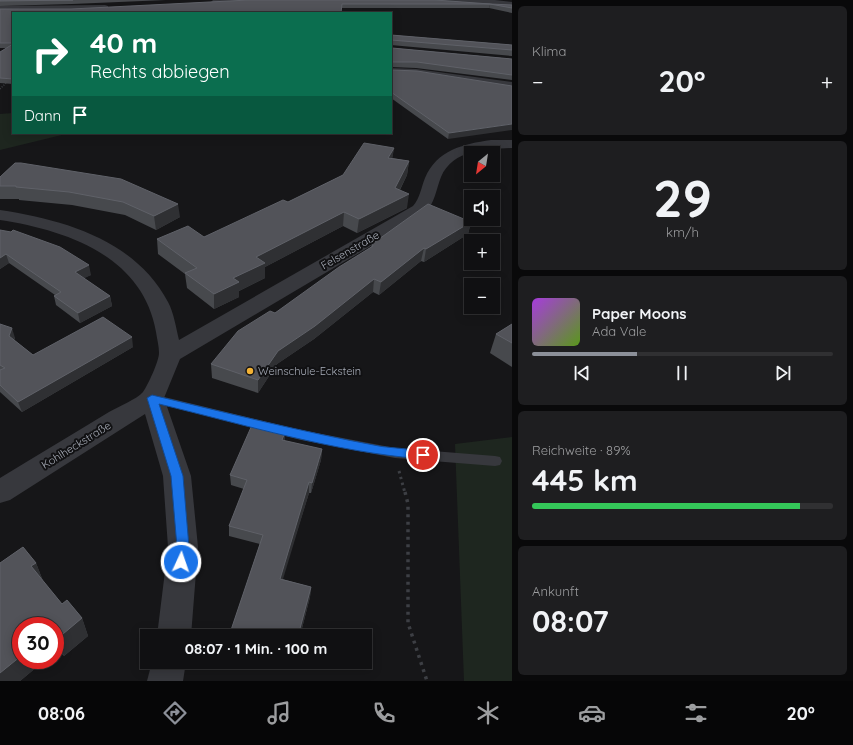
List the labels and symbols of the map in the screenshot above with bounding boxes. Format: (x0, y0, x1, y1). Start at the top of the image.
north arrow (464, 146, 500, 182)
street label: Felsenstraße (318, 228, 382, 272)
place label: Weinschule-Eckstein (258, 364, 361, 378)
marker: Weinschule-Eckstein (245, 366, 255, 376)
street label: Kohlheckstraße (39, 418, 113, 472)
pin (406, 438, 440, 472)
position arrow (160, 541, 202, 583)
speed limit sign: 30 (12, 617, 64, 669)

